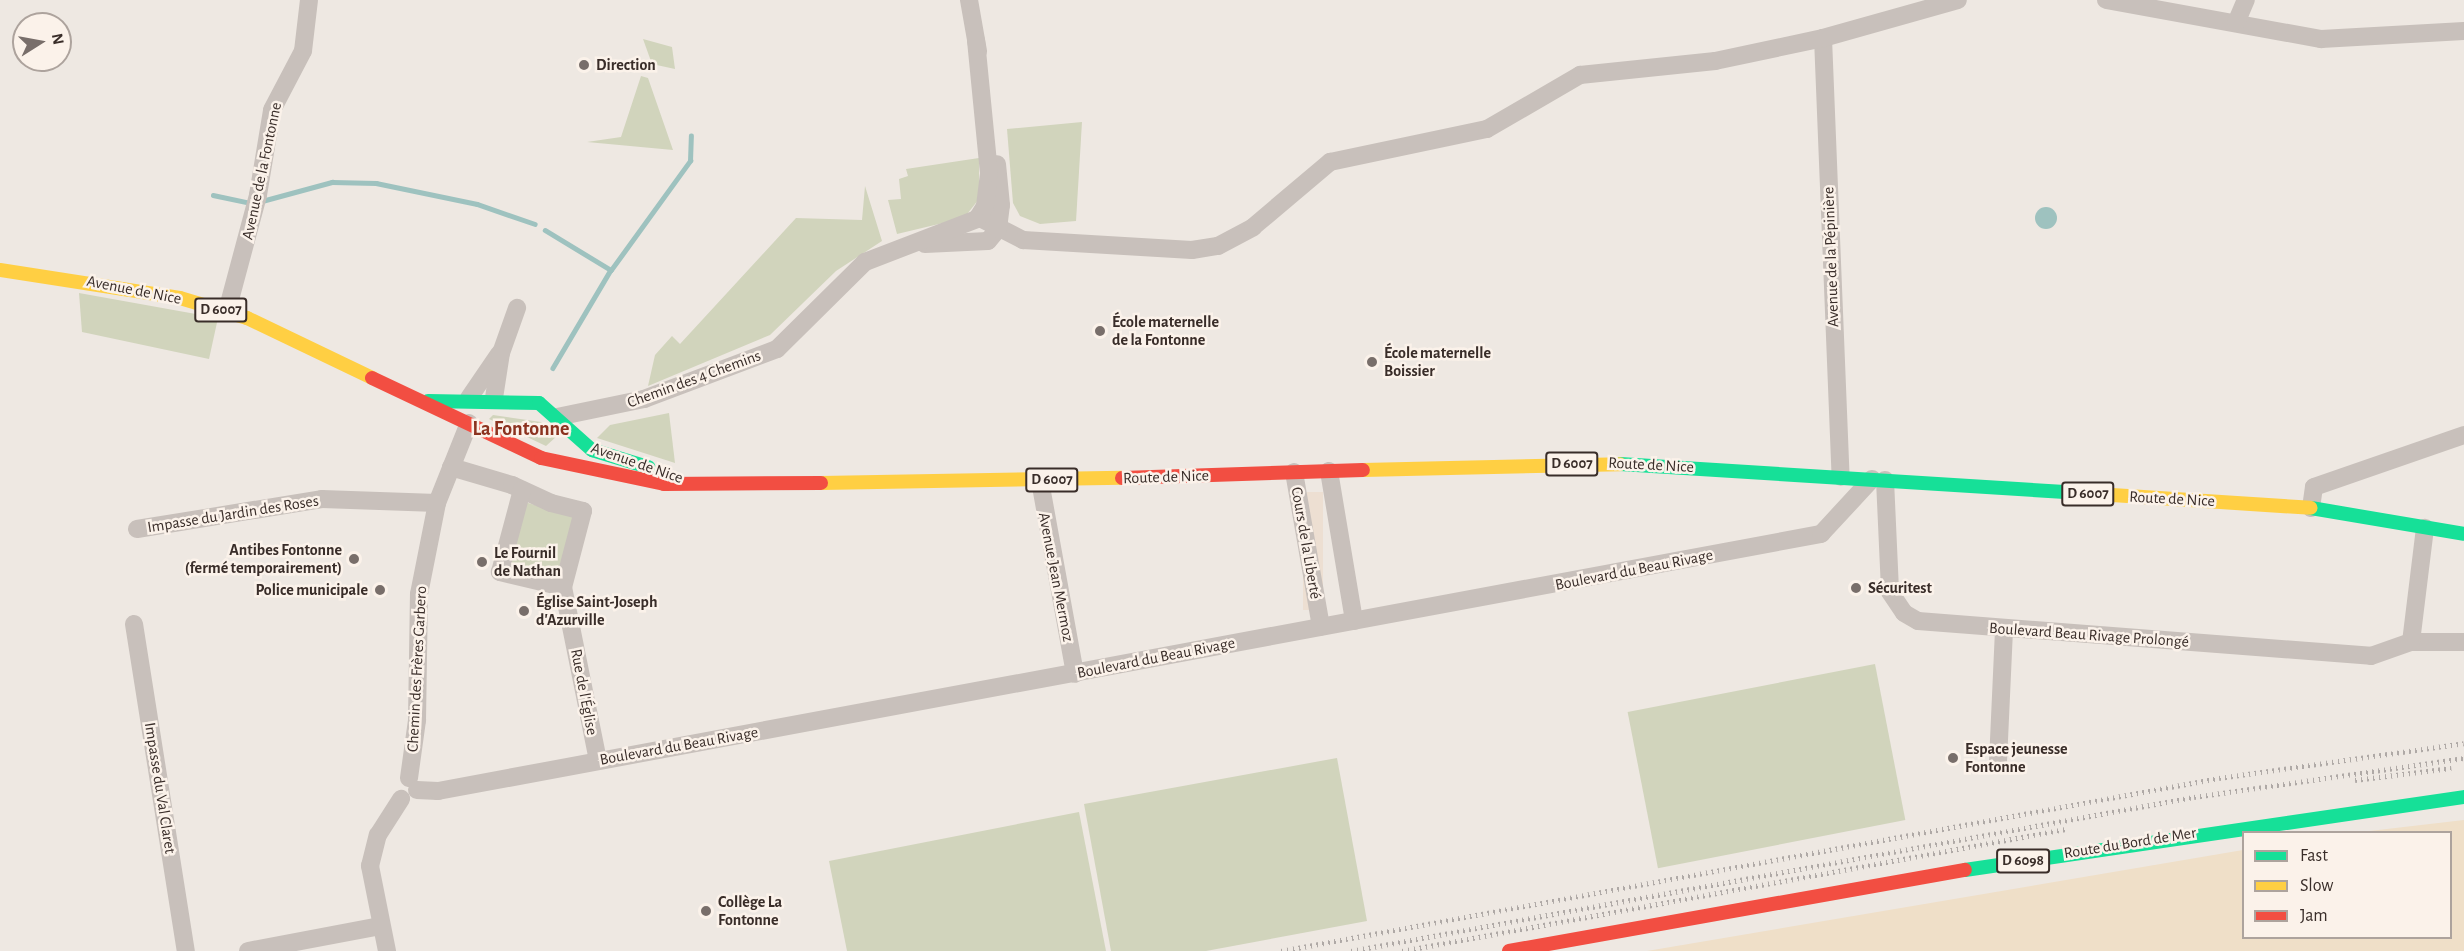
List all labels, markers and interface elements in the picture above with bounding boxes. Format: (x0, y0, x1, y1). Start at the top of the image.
north arrow (12, 12, 72, 72)
text: N (49, 32, 67, 46)
place label: Direction (596, 55, 656, 75)
marker: Direction (577, 58, 591, 72)
street label: Avenue de la Fontonne (238, 100, 286, 242)
street label: Avenue de la Pépinière (1819, 186, 1843, 328)
street label: Avenue de Nice (85, 271, 183, 309)
road number: D 6007 (194, 298, 248, 322)
place label: École maternelle de la Fontonne (1112, 312, 1219, 350)
marker: École maternelle de la Fontonne (1093, 324, 1107, 338)
place label: École maternelle Boissier (1384, 343, 1491, 381)
street label: Chemin des 4 Chemins (624, 346, 764, 412)
marker: École maternelle Boissier (1365, 355, 1379, 369)
district label: La Fontonne (472, 417, 570, 441)
street label: Avenue de Nice (589, 438, 685, 488)
road number: D 6007 (1545, 452, 1599, 476)
street label: Route de Nice (1608, 453, 1694, 477)
street label: Route de Nice (1123, 466, 1209, 488)
road number: D 6007 (1025, 468, 1079, 492)
road number: D 6007 (2061, 482, 2115, 506)
street label: Cours de la Liberté (1287, 485, 1325, 601)
street label: Route de Nice (2129, 487, 2215, 511)
street label: Impasse du Jardin des Roses (146, 491, 320, 537)
street label: Avenue Jean Mermoz (1034, 511, 1078, 643)
place label: Antibes Fontonne (fermé temporairement) (185, 540, 342, 578)
place label: Le Fournil de Nathan (494, 543, 561, 581)
street label: Boulevard du Beau Rivage (1553, 545, 1715, 595)
marker: Antibes Fontonne (fermé temporairement) (347, 552, 361, 566)
marker: Le Fournil de Nathan (475, 555, 489, 569)
place label: Sécuritest (1868, 578, 1932, 598)
place label: Police municipale (255, 580, 368, 600)
marker: Sécuritest (1849, 581, 1863, 595)
marker: Police municipale (373, 583, 387, 597)
street label: Chemin des Frères Garbero (403, 585, 431, 753)
place label: Église Saint-Joseph d'Azurville (536, 592, 657, 630)
marker: Église Saint-Joseph d'Azurville (517, 604, 531, 618)
street label: Boulevard Beau Rivage Prolongé (1988, 618, 2190, 652)
street label: Boulevard du Beau Rivage (1075, 633, 1237, 683)
street label: Rue de l'Église (566, 647, 602, 737)
street label: Impasse du Val Claret (140, 721, 180, 855)
street label: Boulevard du Beau Rivage (598, 723, 760, 769)
place label: Espace jeunesse Fontonne (1965, 739, 2068, 777)
marker: Espace jeunesse Fontonne (1946, 751, 1960, 765)
street label: Route du Bord de Mer (2062, 823, 2198, 863)
legend (2242, 831, 2452, 939)
text: Fast (2300, 847, 2328, 865)
road number: D 6098 (1996, 849, 2050, 873)
text: Slow (2300, 877, 2333, 895)
place label: Collège La Fontonne (718, 892, 782, 930)
marker: Collège La Fontonne (699, 904, 713, 918)
text: Jam (2300, 907, 2328, 925)

